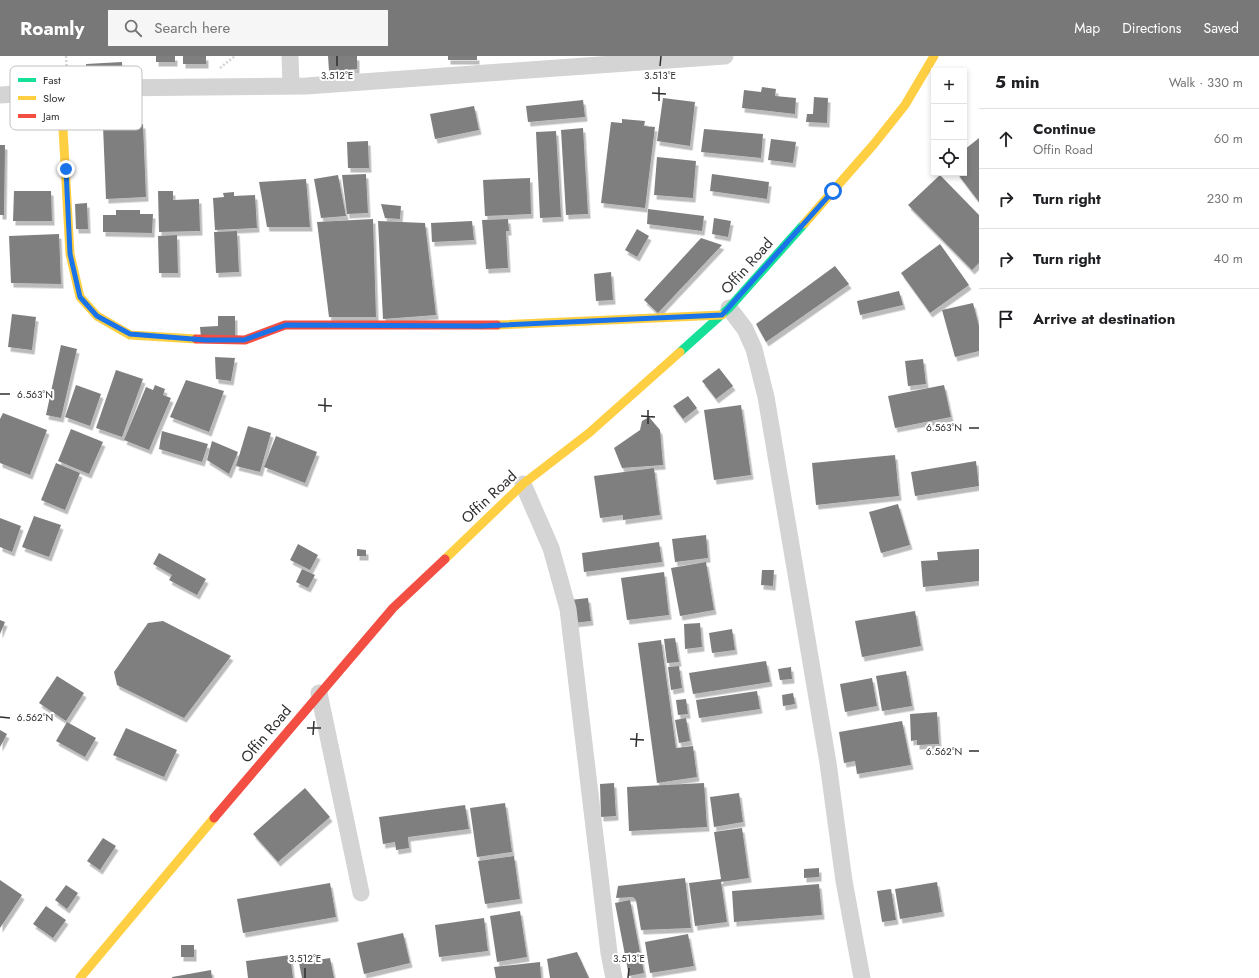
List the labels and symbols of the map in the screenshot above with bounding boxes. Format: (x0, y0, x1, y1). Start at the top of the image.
legend (10, 66, 142, 130)
text: 3.512°E (321, 68, 353, 83)
text: 3.513°E (644, 68, 676, 83)
text: Fast (43, 72, 61, 88)
text: Slow (43, 90, 65, 106)
text: Jam (41, 108, 60, 124)
route end (57, 160, 75, 178)
route start (824, 182, 842, 200)
street label: Offin Road (716, 233, 778, 299)
text: 6.563°N (17, 387, 53, 402)
text: 6.563°N (926, 420, 962, 435)
street label: Offin Road (456, 465, 522, 529)
street label: Offin Road (235, 700, 297, 768)
text: 6.562°N (17, 710, 53, 725)
text: 6.562°N (926, 744, 962, 759)
text: 3.512°E (289, 951, 321, 966)
text: 3.513°E (613, 951, 645, 966)

